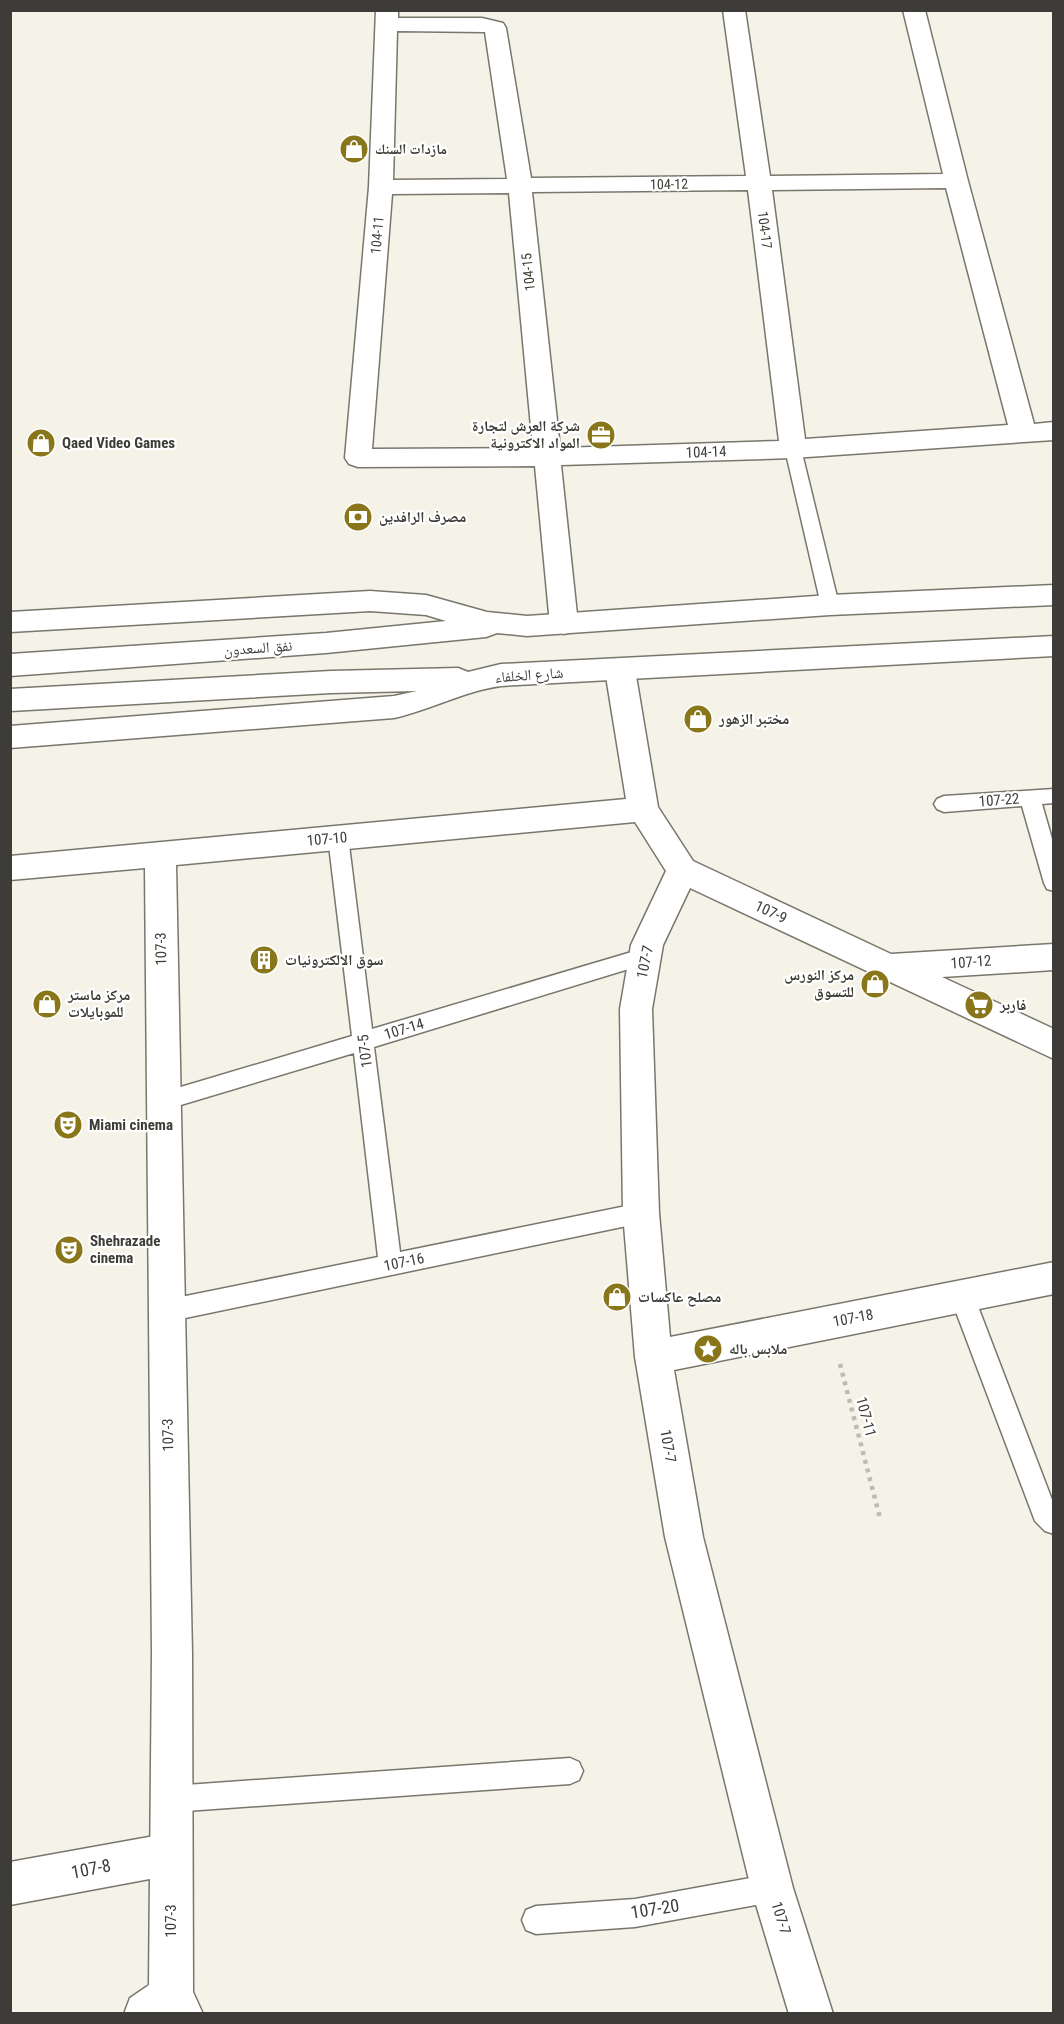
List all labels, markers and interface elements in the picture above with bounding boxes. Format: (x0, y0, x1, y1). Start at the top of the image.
shop icon: مازدات السنك (338, 133, 370, 165)
place label: مازدات السنك (375, 141, 447, 157)
street label: 104-12 (650, 176, 688, 192)
street label: 104-17 (755, 210, 775, 250)
street label: 104-11 (367, 215, 387, 255)
street label: 104-15 (518, 252, 538, 292)
place label: شركة العرش لتجارة المواد الاكترونية (472, 417, 580, 452)
office icon: شركة العرش لتجارة المواد الاكترونية (585, 419, 617, 451)
shop icon: Qaed Video Games (25, 427, 57, 459)
place label: Qaed Video Games (62, 434, 175, 452)
street label: 104-14 (685, 442, 727, 462)
bank icon: مصرف الرافدين (342, 501, 374, 533)
place label: مصرف الرافدين (379, 508, 466, 526)
street label: نفق السعدون (223, 637, 293, 660)
street label: شارع الخلفاء (494, 664, 564, 687)
shop icon: مختبر الزهور (682, 703, 714, 735)
place label: مختبر الزهور (718, 710, 789, 728)
street label: 107-22 (978, 790, 1020, 810)
street label: 107-10 (306, 828, 348, 850)
street label: 107-9 (752, 897, 790, 927)
street label: 107-3 (152, 932, 170, 966)
building icon: سوق الالكترونيات (248, 944, 280, 976)
street label: 107-7 (633, 944, 657, 980)
place label: سوق الالكترونيات (285, 951, 383, 969)
street label: 107-12 (950, 952, 992, 972)
place label: مركز النورس للتسوق (784, 966, 854, 1001)
shop icon: مركز النورس للتسوق (859, 968, 891, 1000)
place label: مركز ماستر للموبايلات (67, 986, 130, 1021)
shop icon: مركز ماستر للموبايلات (31, 988, 63, 1020)
supermarket icon: فاربر (963, 989, 995, 1021)
place label: فاربر (999, 996, 1026, 1014)
street label: 107-14 (382, 1014, 426, 1044)
street label: 107-5 (354, 1033, 376, 1069)
theatre icon: Miami cinema (52, 1109, 84, 1141)
place label: Miami cinema (89, 1116, 173, 1134)
place label: Shehrazade cinema (90, 1232, 160, 1267)
theatre icon: Shehrazade cinema (53, 1234, 85, 1266)
street label: 107-16 (382, 1249, 426, 1275)
shop icon: مصلح عاكسات (601, 1281, 633, 1313)
place label: مصلح عاكسات (638, 1288, 721, 1307)
street label: 107-18 (831, 1305, 875, 1331)
place icon: ملابس باله (692, 1333, 724, 1365)
place label: ملابس باله (729, 1340, 787, 1358)
street label: 107-11 (852, 1395, 880, 1439)
street label: 107-3 (159, 1418, 177, 1452)
street label: 107-7 (656, 1428, 680, 1464)
street label: 107-8 (69, 1854, 113, 1883)
street label: 107-20 (629, 1894, 681, 1923)
street label: 107-7 (768, 1899, 794, 1937)
street label: 107-3 (162, 1904, 180, 1938)

